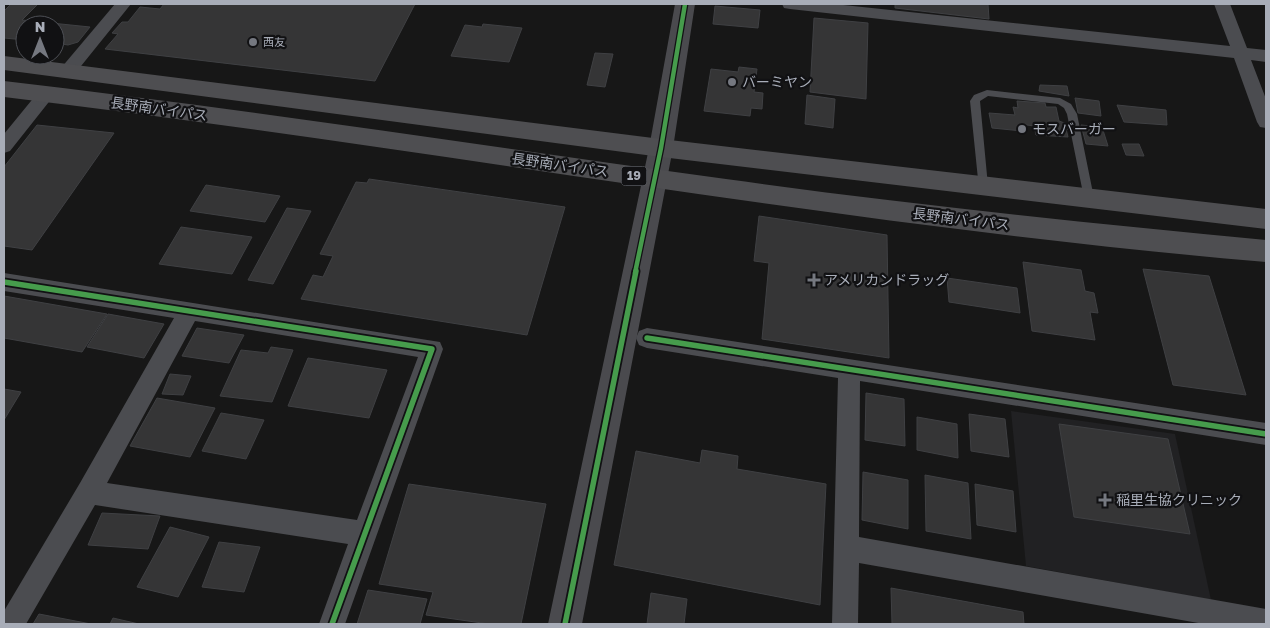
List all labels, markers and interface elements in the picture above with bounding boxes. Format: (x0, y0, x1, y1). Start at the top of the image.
north arrow (15, 15, 65, 65)
text: N (35, 18, 45, 35)
place label: 西友 (263, 35, 285, 48)
marker: 西友 (247, 36, 259, 48)
place label: バーミヤン (742, 73, 812, 90)
marker: バーミヤン (726, 76, 738, 88)
street label: 長野南バイパス (109, 93, 209, 124)
place label: モスバーガー (1032, 120, 1116, 137)
marker: モスバーガー (1016, 123, 1028, 135)
street label: 長野南バイパス (510, 149, 610, 180)
road number: 19 (622, 167, 646, 186)
street label: 長野南バイパス (912, 204, 1011, 233)
place label: アメリカンドラッグ (824, 271, 949, 288)
marker: アメリカンドラッグ (808, 274, 820, 286)
place label: 稲里生協クリニック (1116, 491, 1242, 508)
marker: 稲里生協クリニック (1098, 493, 1112, 507)

